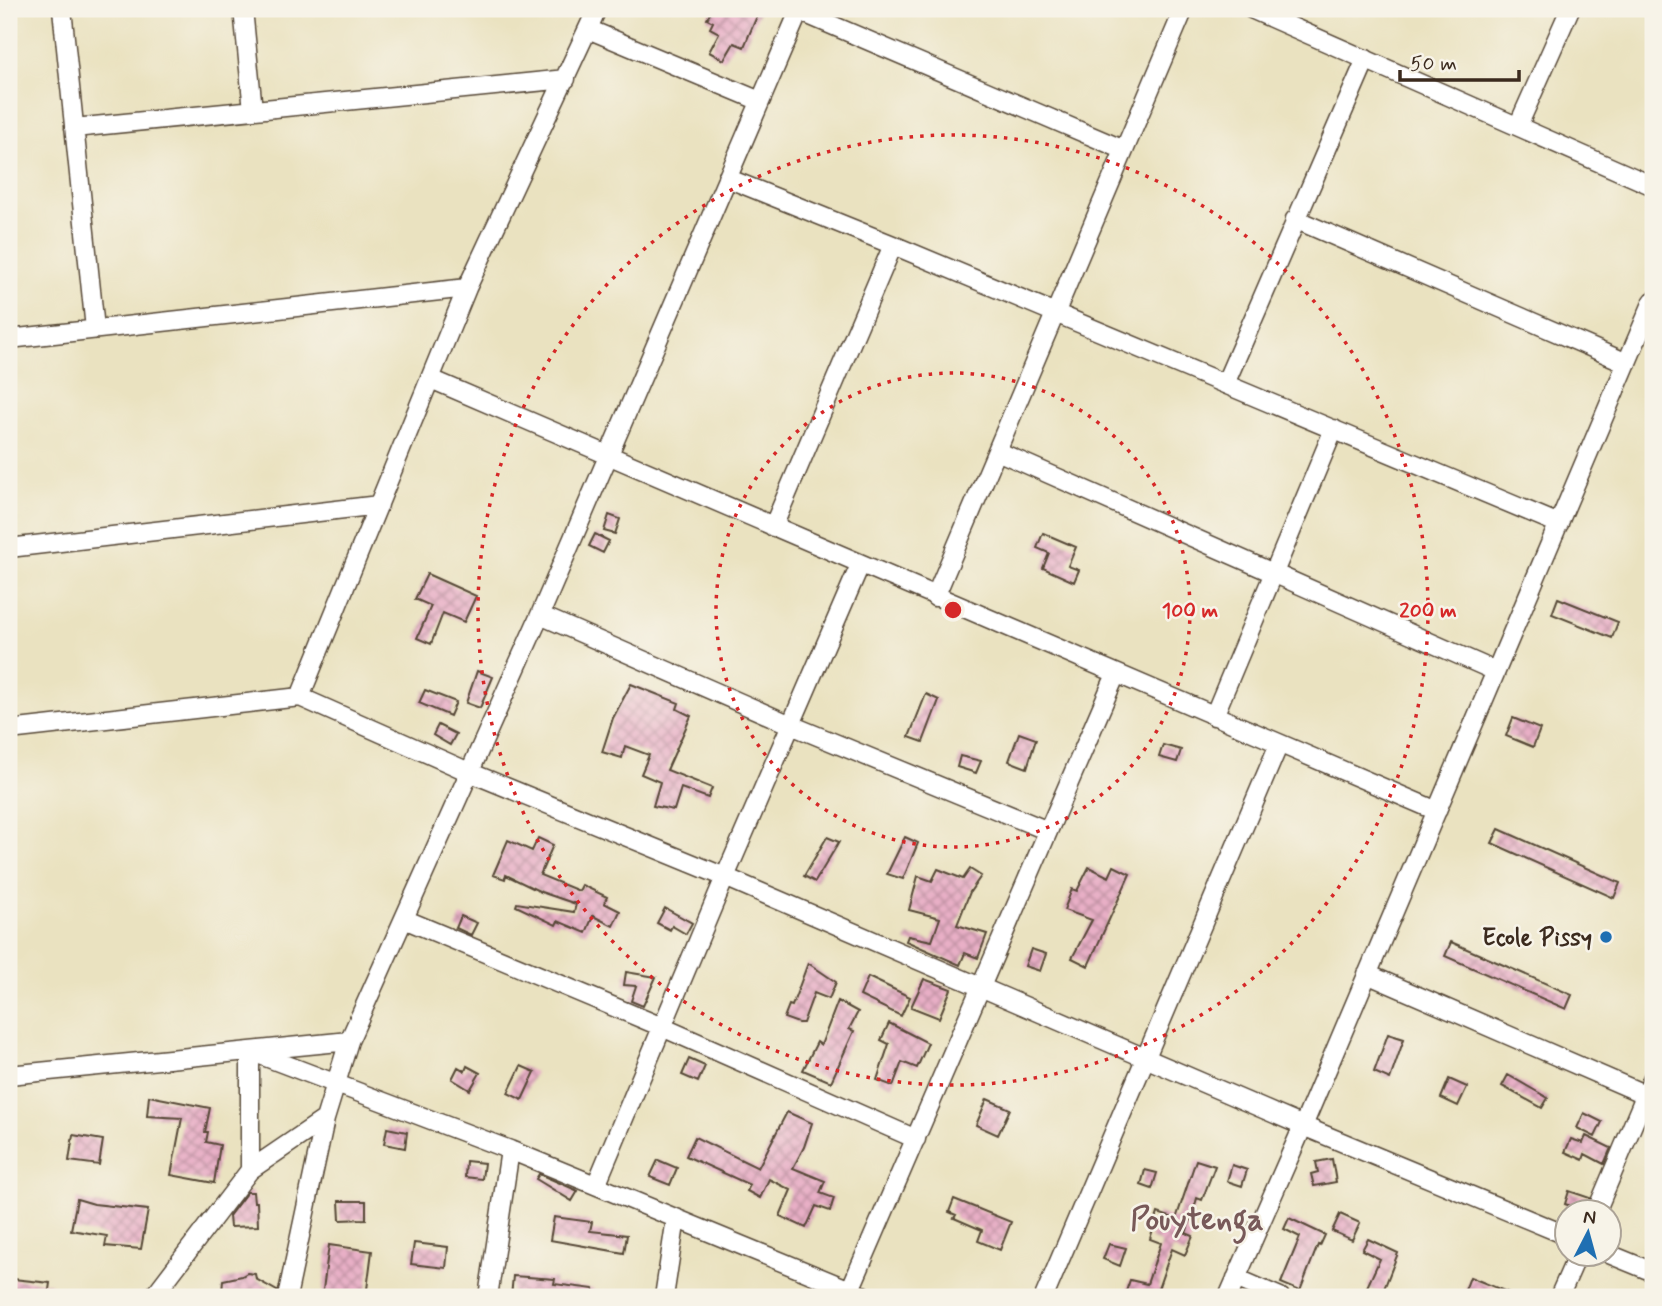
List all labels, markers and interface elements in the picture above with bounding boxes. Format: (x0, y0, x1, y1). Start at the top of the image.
scale bar (1400, 38, 1518, 82)
text: 50 m (1410, 50, 1457, 78)
text: 100 m (1162, 597, 1218, 625)
text: 200 m (1399, 597, 1457, 625)
centre of rings (941, 598, 965, 622)
place label: Ecole Pissy (1482, 923, 1592, 954)
marker: Ecole Pissy (1598, 929, 1614, 945)
north arrow (1554, 1198, 1624, 1268)
district label: Pouytenga (1130, 1199, 1264, 1245)
text: N (1582, 1204, 1597, 1231)

